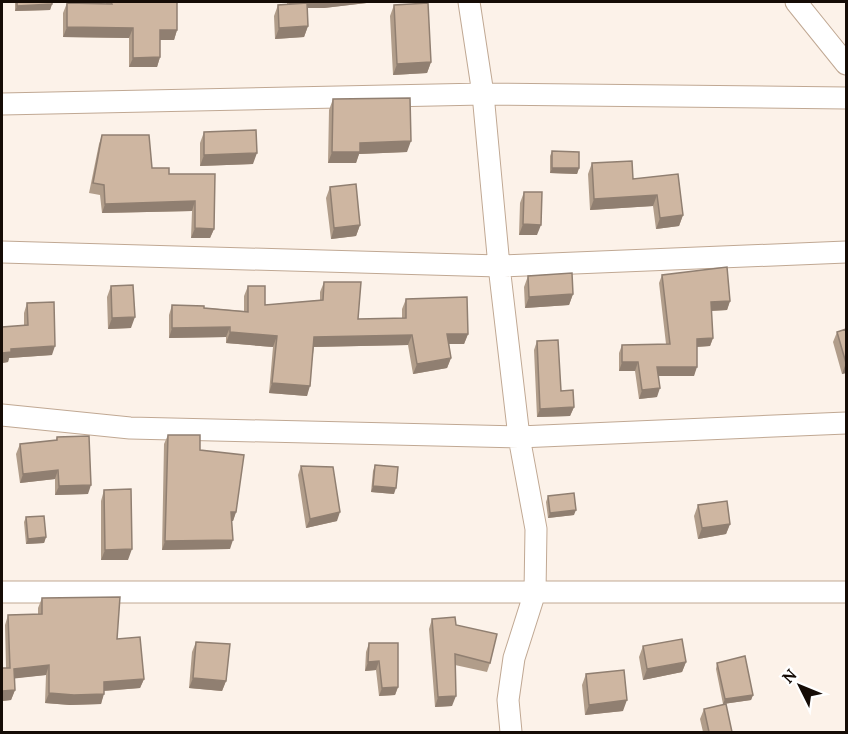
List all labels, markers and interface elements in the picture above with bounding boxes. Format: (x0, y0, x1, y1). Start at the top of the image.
north arrow (770, 656, 830, 716)
text: N (777, 664, 801, 687)

